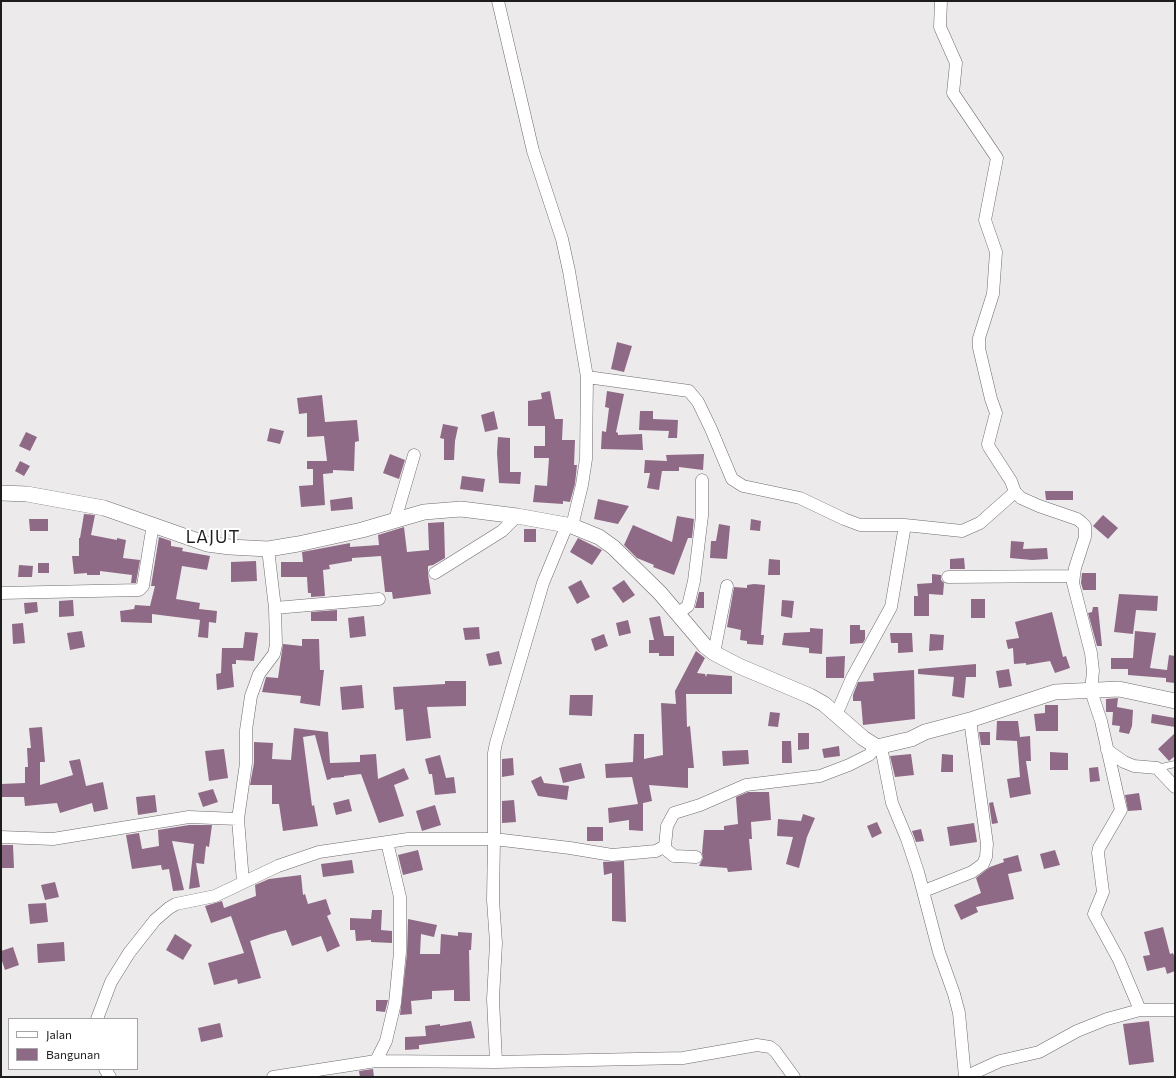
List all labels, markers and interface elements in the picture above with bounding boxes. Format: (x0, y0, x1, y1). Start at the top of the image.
district label: LAJUT (186, 527, 240, 547)
legend (8, 1018, 138, 1070)
text: Jalan (46, 1027, 72, 1041)
text: Bangunan (46, 1047, 100, 1061)

